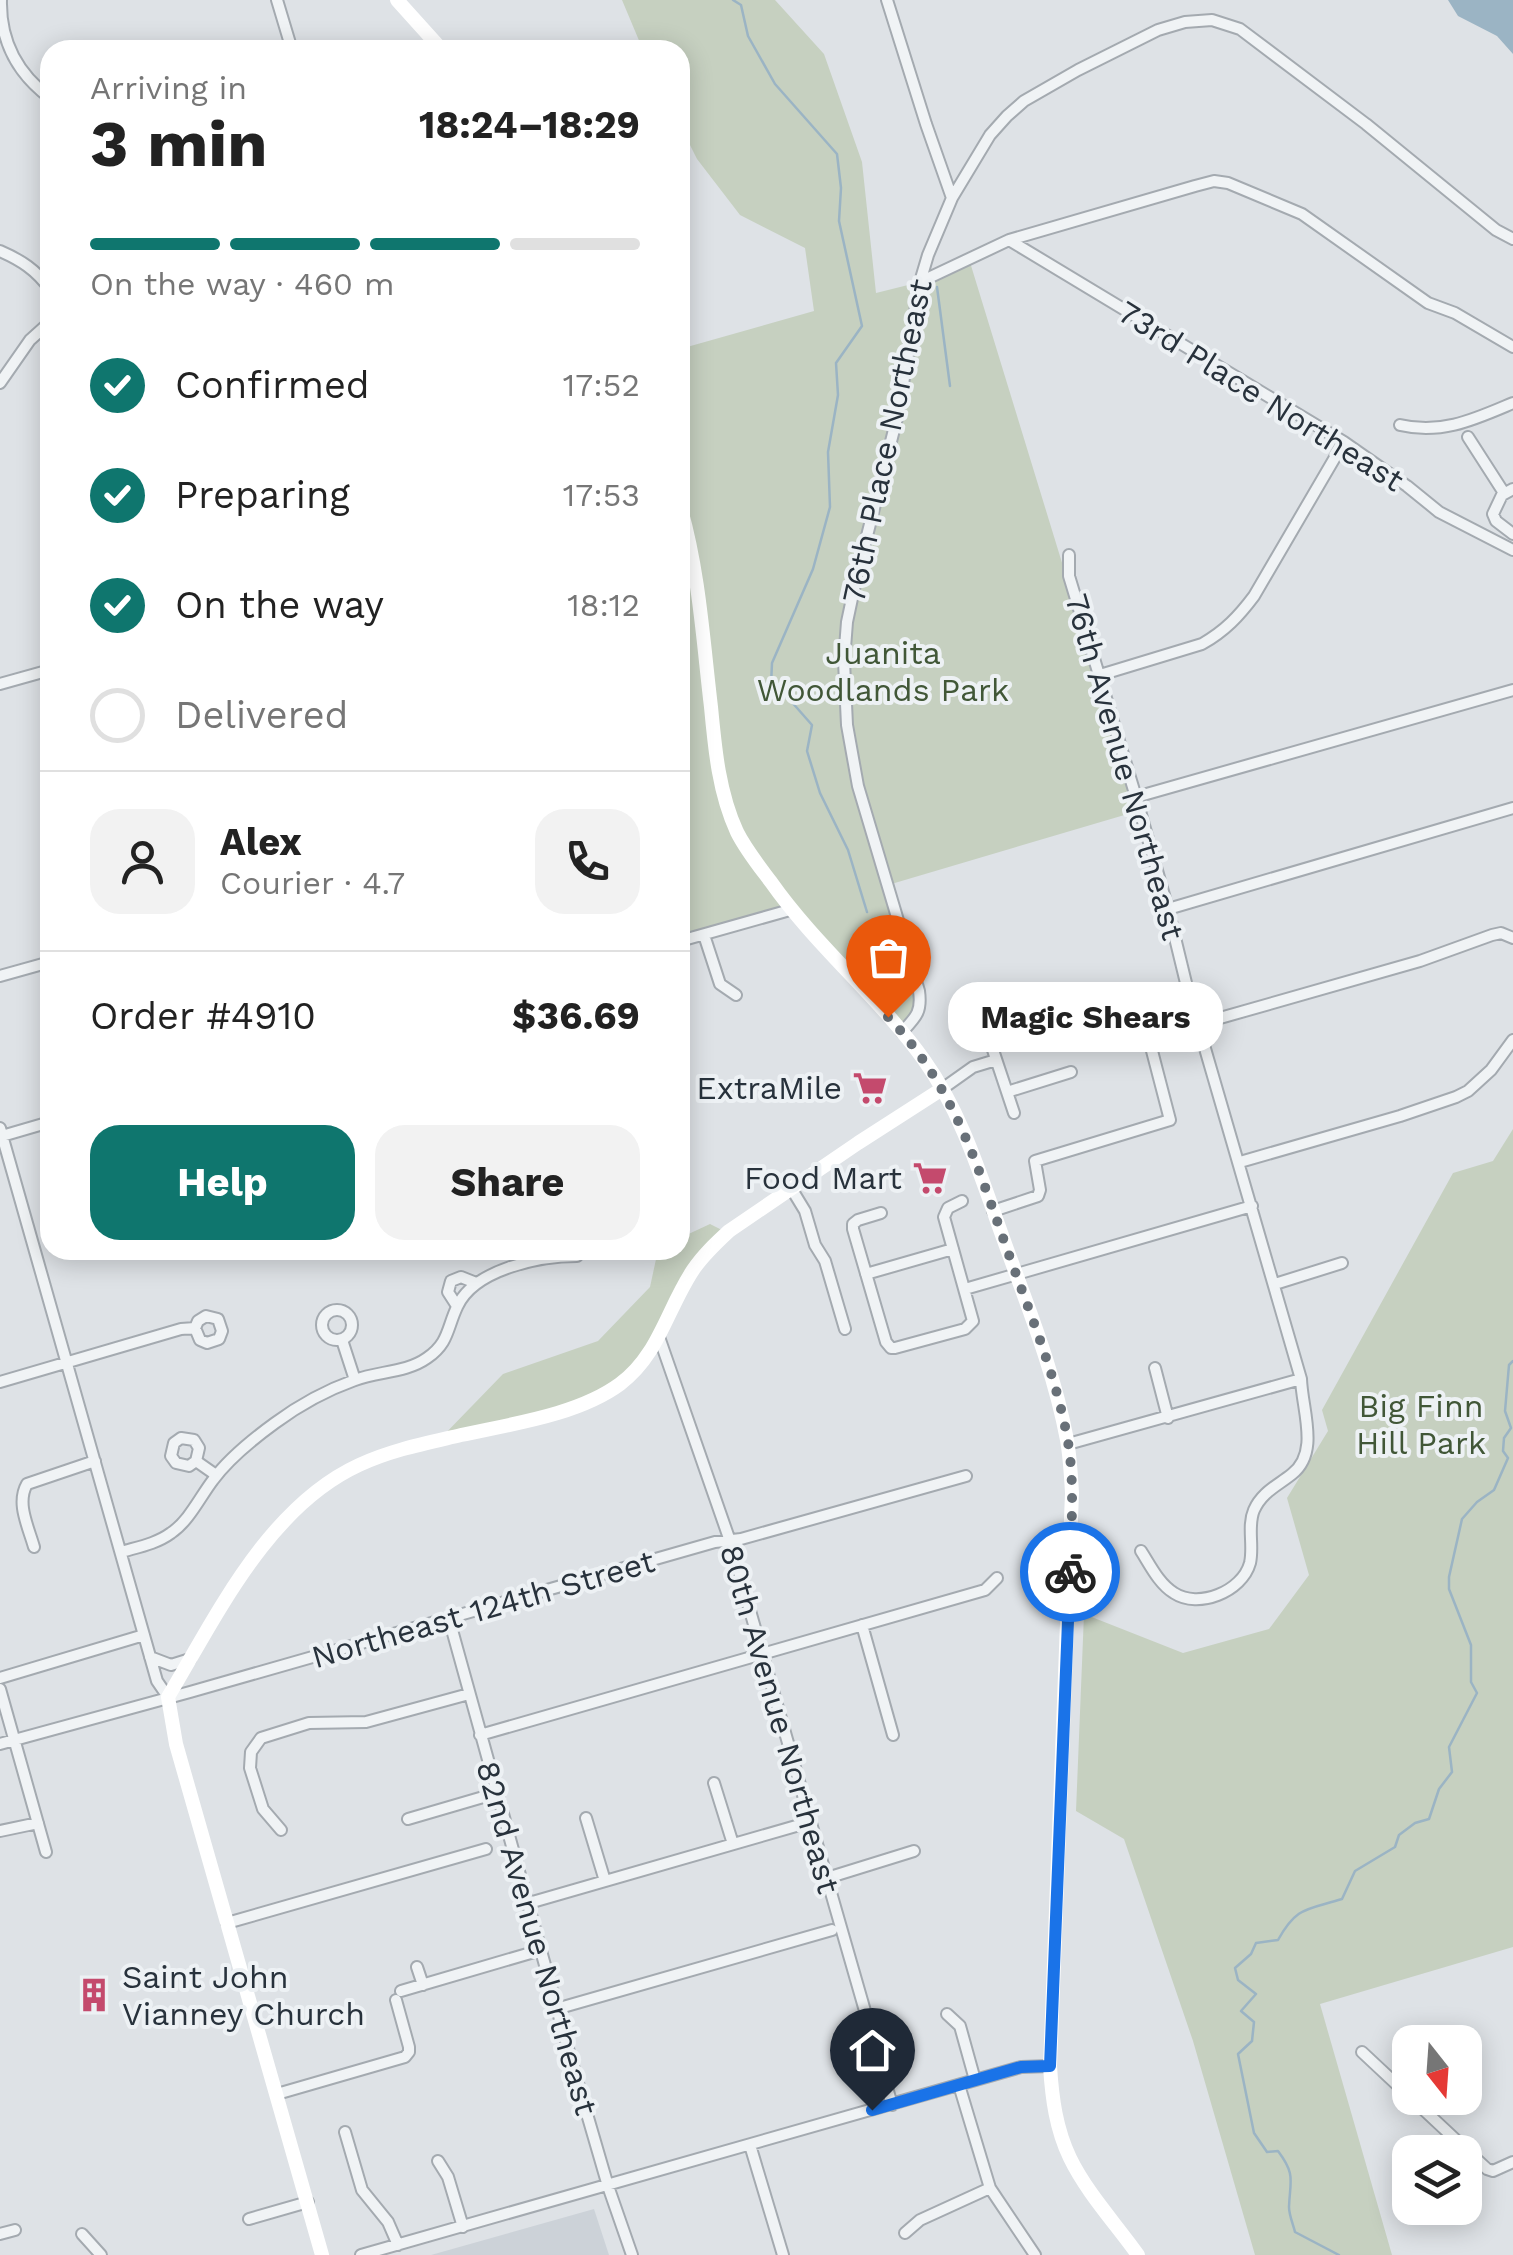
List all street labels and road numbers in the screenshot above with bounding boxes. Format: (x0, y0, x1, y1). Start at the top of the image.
street label: 76th Place Northeast (834, 276, 940, 606)
street label: 73rd Place Northeast (1111, 293, 1411, 499)
street label: 76th Avenue Northeast (1057, 590, 1193, 944)
street label: 80th Avenue Northeast (712, 1540, 848, 1898)
street label: Northeast 124th Street (307, 1542, 659, 1676)
street label: 82nd Avenue Northeast (468, 1757, 606, 2119)

